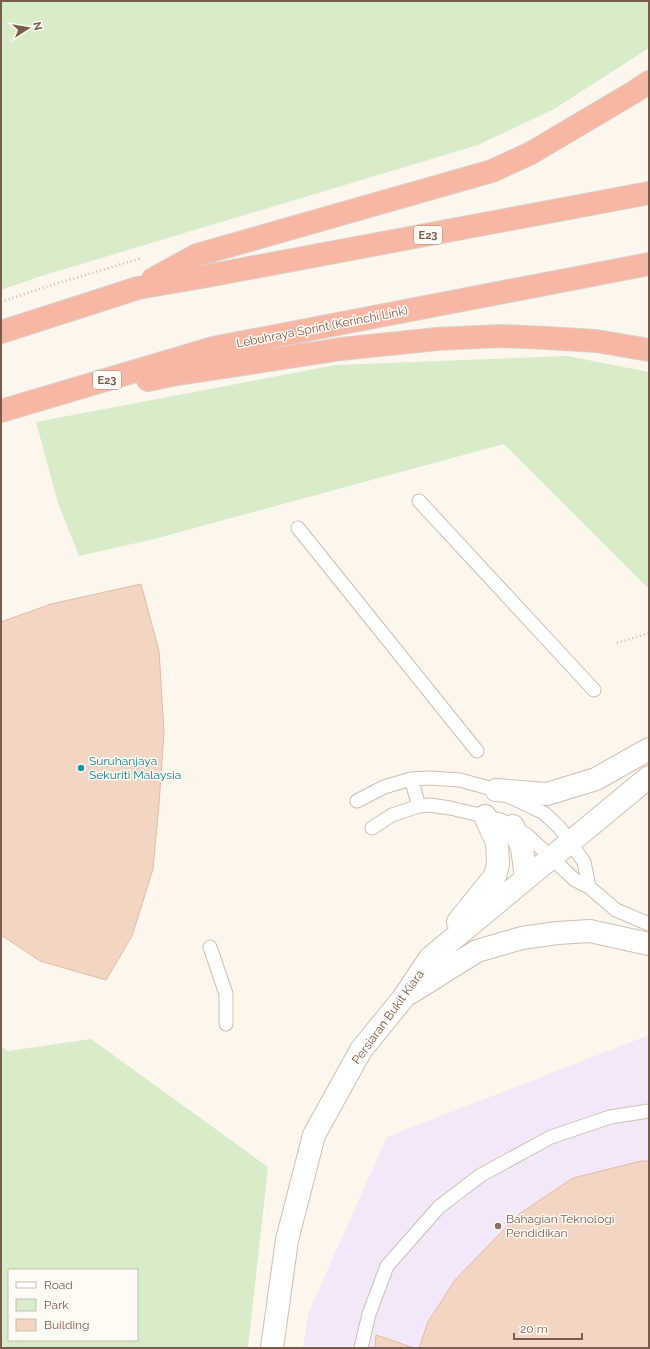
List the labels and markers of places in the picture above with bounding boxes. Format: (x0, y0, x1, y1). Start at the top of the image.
place label: Suruhanjaya Sekuriti Malaysia (89, 754, 181, 782)
marker: Suruhanjaya Sekuriti Malaysia (76, 763, 86, 773)
place label: Bahagian Teknologi Pendidikan (506, 1212, 614, 1240)
marker: Bahagian Teknologi Pendidikan (493, 1221, 503, 1231)

